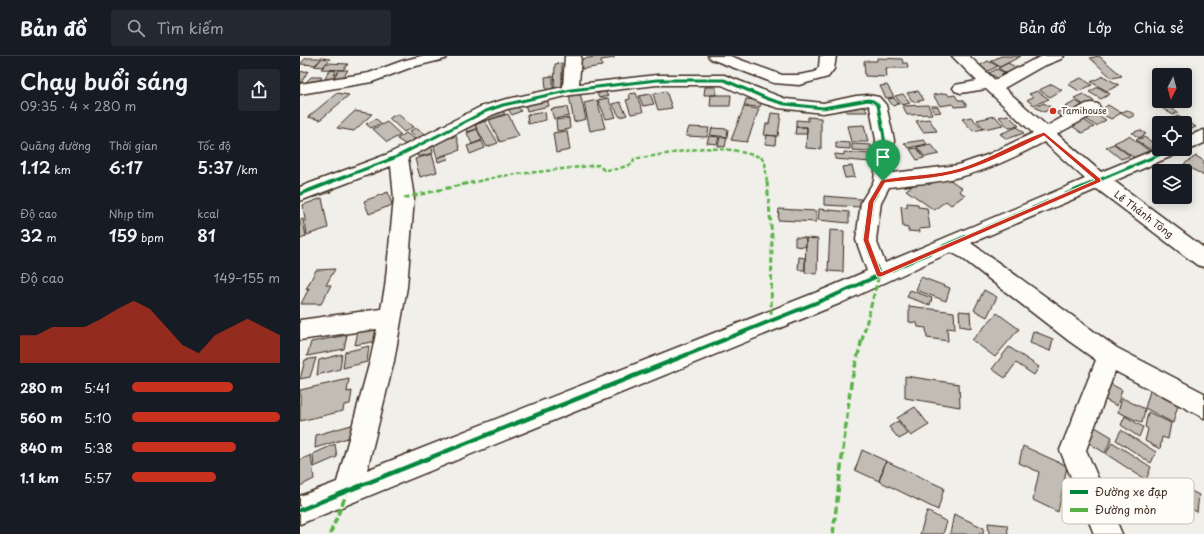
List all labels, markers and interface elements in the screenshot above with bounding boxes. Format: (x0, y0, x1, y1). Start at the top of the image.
search box (111, 10, 391, 46)
text: Bản đồ (20, 14, 87, 42)
text: Tìm kiếm (157, 16, 224, 39)
icon: search (125, 17, 147, 39)
text: Bản đồ (1019, 17, 1066, 38)
text: Lớp (1088, 17, 1112, 38)
text: Chia sẻ (1134, 17, 1184, 38)
text: Chạy buổi sáng (20, 64, 188, 97)
north arrow (1152, 68, 1192, 108)
map controls (1152, 68, 1192, 204)
button: share (238, 69, 280, 111)
text: 09:35 · 4 × 280 m (20, 96, 136, 115)
place label: Tamihouse (1061, 103, 1107, 117)
marker: Tamihouse (1048, 106, 1058, 116)
button: locate (1152, 116, 1192, 156)
text: Quãng đường (20, 137, 91, 154)
text: Thời gian (109, 137, 158, 154)
text: Tốc độ (197, 137, 231, 154)
pin (866, 140, 900, 181)
icon: arrive (872, 146, 894, 168)
text: 1.12 (20, 154, 51, 180)
text: 6:17 (109, 154, 143, 180)
text: 5:37 (197, 154, 233, 180)
text: km (51, 161, 71, 178)
text: /km (233, 161, 258, 178)
button: layers (1152, 164, 1192, 204)
street label: Lê Thánh Tông (1111, 186, 1177, 241)
text: Độ cao (20, 205, 57, 222)
text: Nhịp tim (109, 205, 154, 222)
text: kcal (197, 205, 219, 222)
text: 32 (20, 222, 43, 248)
text: 159 (109, 222, 138, 248)
text: 81 (197, 222, 216, 248)
text: m (43, 229, 56, 246)
text: bpm (138, 229, 164, 246)
text: Độ cao (20, 268, 64, 287)
text: 149–155 m (213, 268, 280, 287)
text: 280 m (20, 378, 63, 397)
text: 5:41 (84, 378, 110, 397)
text: 560 m (20, 408, 62, 427)
text: 5:10 (84, 408, 111, 427)
text: 840 m (20, 438, 63, 457)
text: 5:38 (84, 438, 113, 457)
text: 1.1 km (20, 468, 59, 487)
text: 5:57 (84, 468, 112, 487)
legend (1062, 478, 1194, 524)
text: Đường xe đạp (1095, 483, 1168, 500)
text: Đường mòn (1095, 501, 1156, 518)

